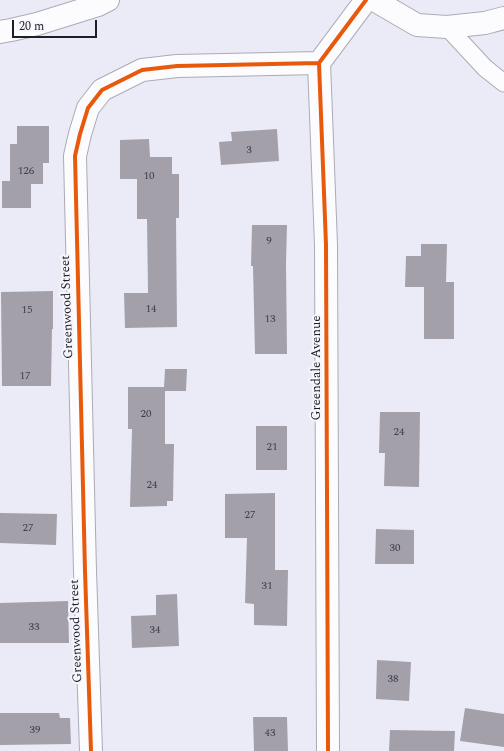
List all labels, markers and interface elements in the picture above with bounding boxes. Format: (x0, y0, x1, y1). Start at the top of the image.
scale bar (14, 12, 99, 38)
text: 20 m (19, 17, 44, 36)
house number: 3 (246, 144, 252, 158)
house number: 126 (18, 165, 34, 179)
house number: 10 (144, 170, 154, 184)
house number: 9 (266, 235, 272, 249)
street label: Greenwood Street (58, 255, 78, 359)
house number: 14 (146, 303, 156, 317)
house number: 15 (22, 304, 32, 318)
house number: 13 (265, 313, 275, 327)
street label: Greendale Avenue (309, 315, 325, 421)
house number: 17 (20, 370, 30, 384)
house number: 20 (141, 408, 151, 422)
house number: 24 (394, 426, 404, 440)
house number: 21 (267, 441, 277, 455)
house number: 24 (147, 479, 157, 493)
house number: 27 (245, 509, 255, 523)
house number: 27 (23, 522, 33, 536)
house number: 30 (390, 542, 400, 556)
street label: Greenwood Street (67, 579, 87, 683)
house number: 31 (262, 580, 272, 594)
house number: 33 (29, 621, 39, 635)
house number: 34 (150, 624, 160, 638)
house number: 38 (388, 673, 398, 687)
house number: 39 (30, 724, 40, 738)
house number: 43 (265, 727, 275, 741)

